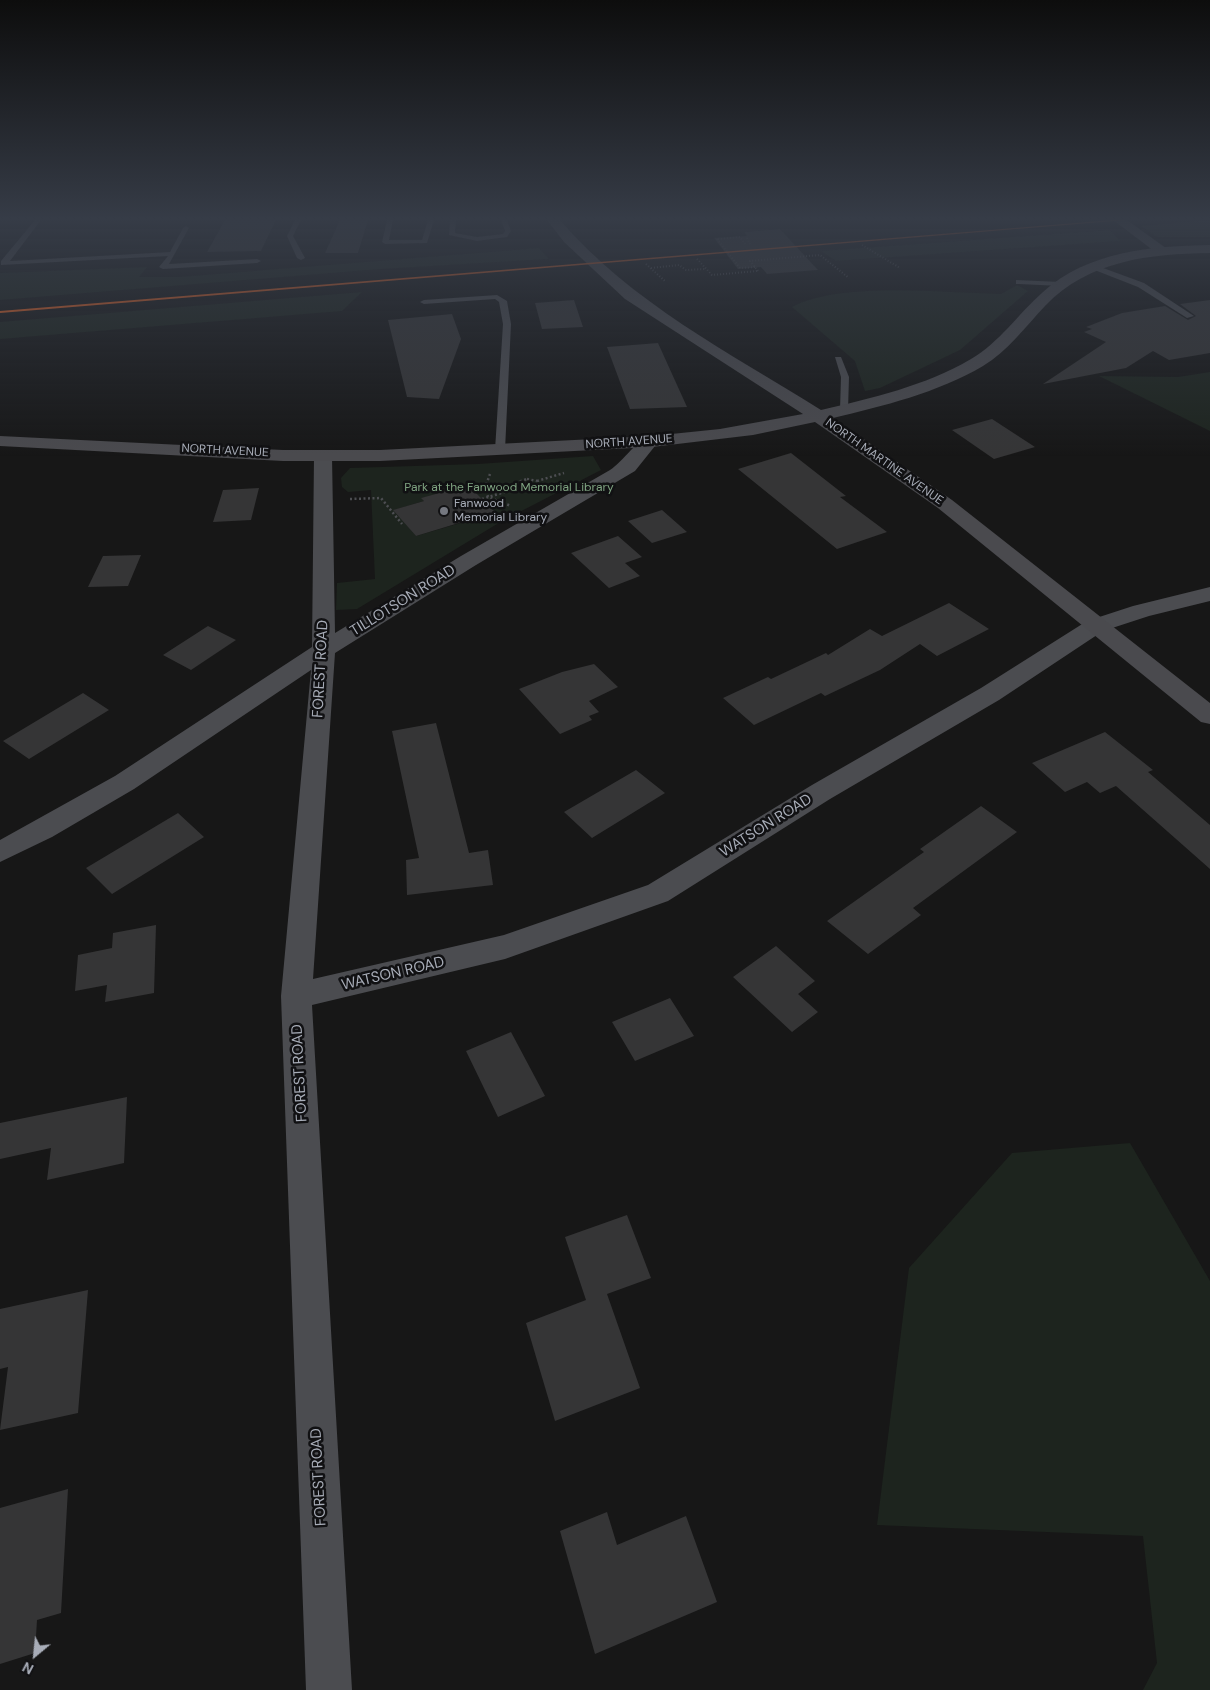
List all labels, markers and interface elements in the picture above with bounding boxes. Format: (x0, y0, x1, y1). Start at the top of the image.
street label: NORTH MARTINE AVENUE (822, 416, 946, 508)
street label: NORTH AVENUE (585, 432, 673, 452)
street label: NORTH AVENUE (181, 442, 269, 460)
park label: Park at the Fanwood Memorial Library (404, 481, 614, 495)
place label: Fanwood Memorial Library (454, 497, 547, 525)
marker: Fanwood Memorial Library (438, 505, 450, 517)
street label: TILLOTSON ROAD (347, 561, 459, 641)
street label: FOREST ROAD (309, 620, 333, 718)
street label: WATSON ROAD (717, 791, 815, 861)
street label: WATSON ROAD (340, 953, 446, 995)
street label: FOREST ROAD (288, 1024, 312, 1122)
street label: FOREST ROAD (307, 1428, 331, 1526)
north arrow (10, 1630, 60, 1680)
text: N (19, 1658, 37, 1679)

